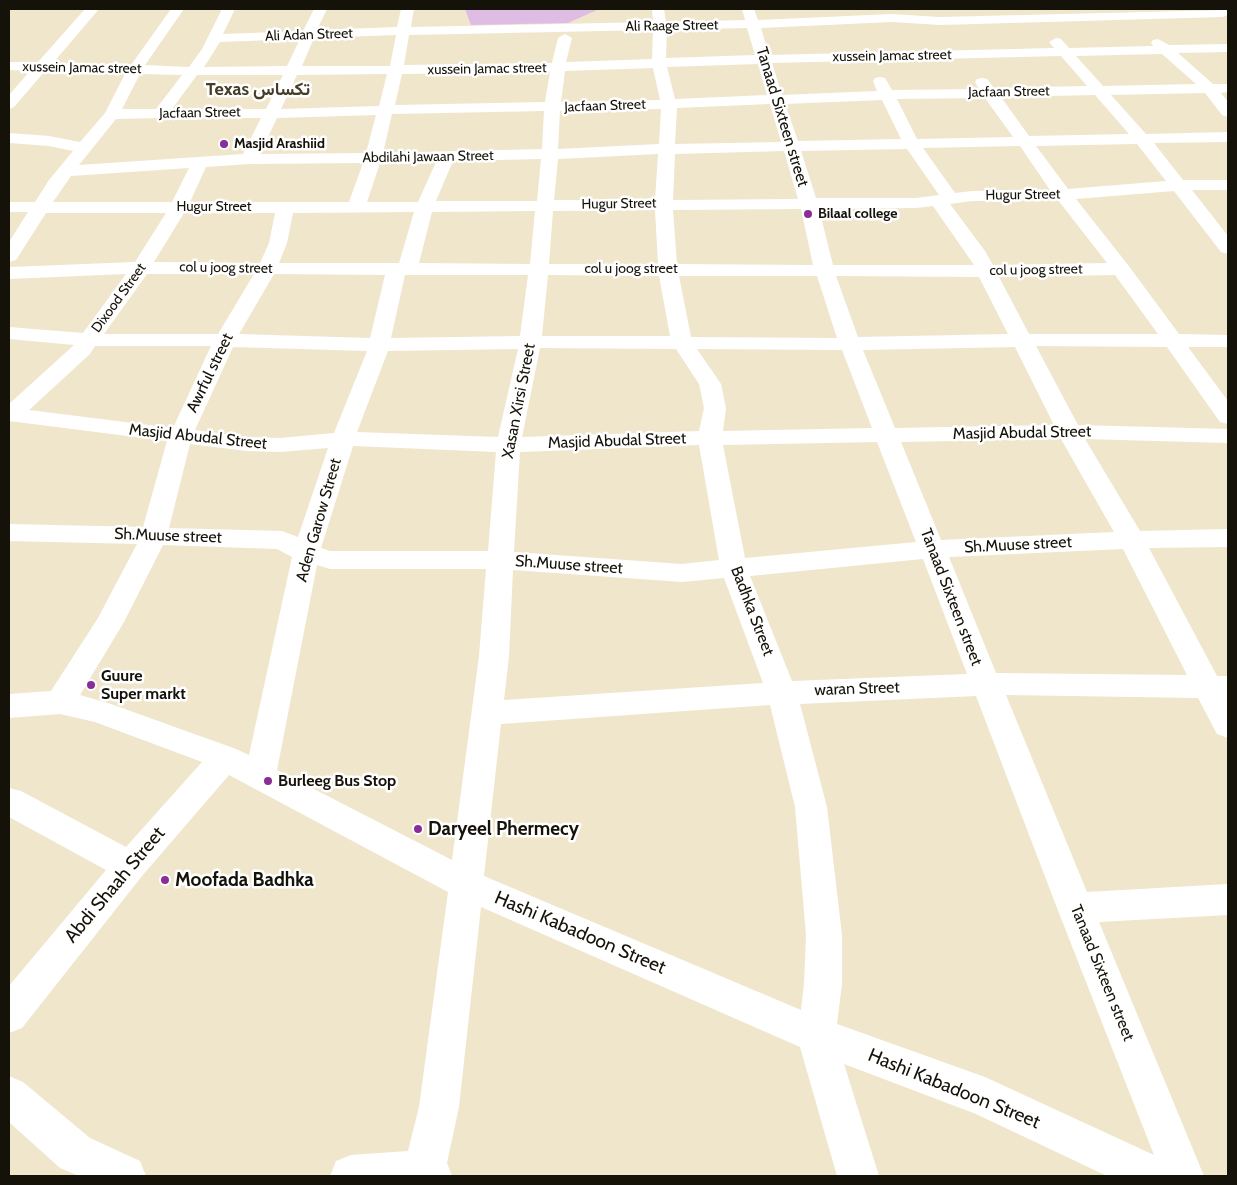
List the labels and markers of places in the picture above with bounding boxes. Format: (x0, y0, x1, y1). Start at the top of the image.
place label: Masjid Arashiid (234, 136, 325, 152)
marker: Masjid Arashiid (218, 138, 230, 150)
place label: Bilaal college (818, 206, 897, 222)
marker: Bilaal college (802, 208, 814, 220)
place label: Guure Super markt (101, 666, 186, 704)
marker: Guure Super markt (85, 679, 97, 691)
place label: Burleeg Bus Stop (278, 771, 396, 791)
marker: Burleeg Bus Stop (262, 775, 274, 787)
place label: Daryeel Phermecy (428, 818, 579, 840)
marker: Daryeel Phermecy (412, 823, 424, 835)
place label: Moofada Badhka (175, 869, 314, 891)
marker: Moofada Badhka (159, 874, 171, 886)

